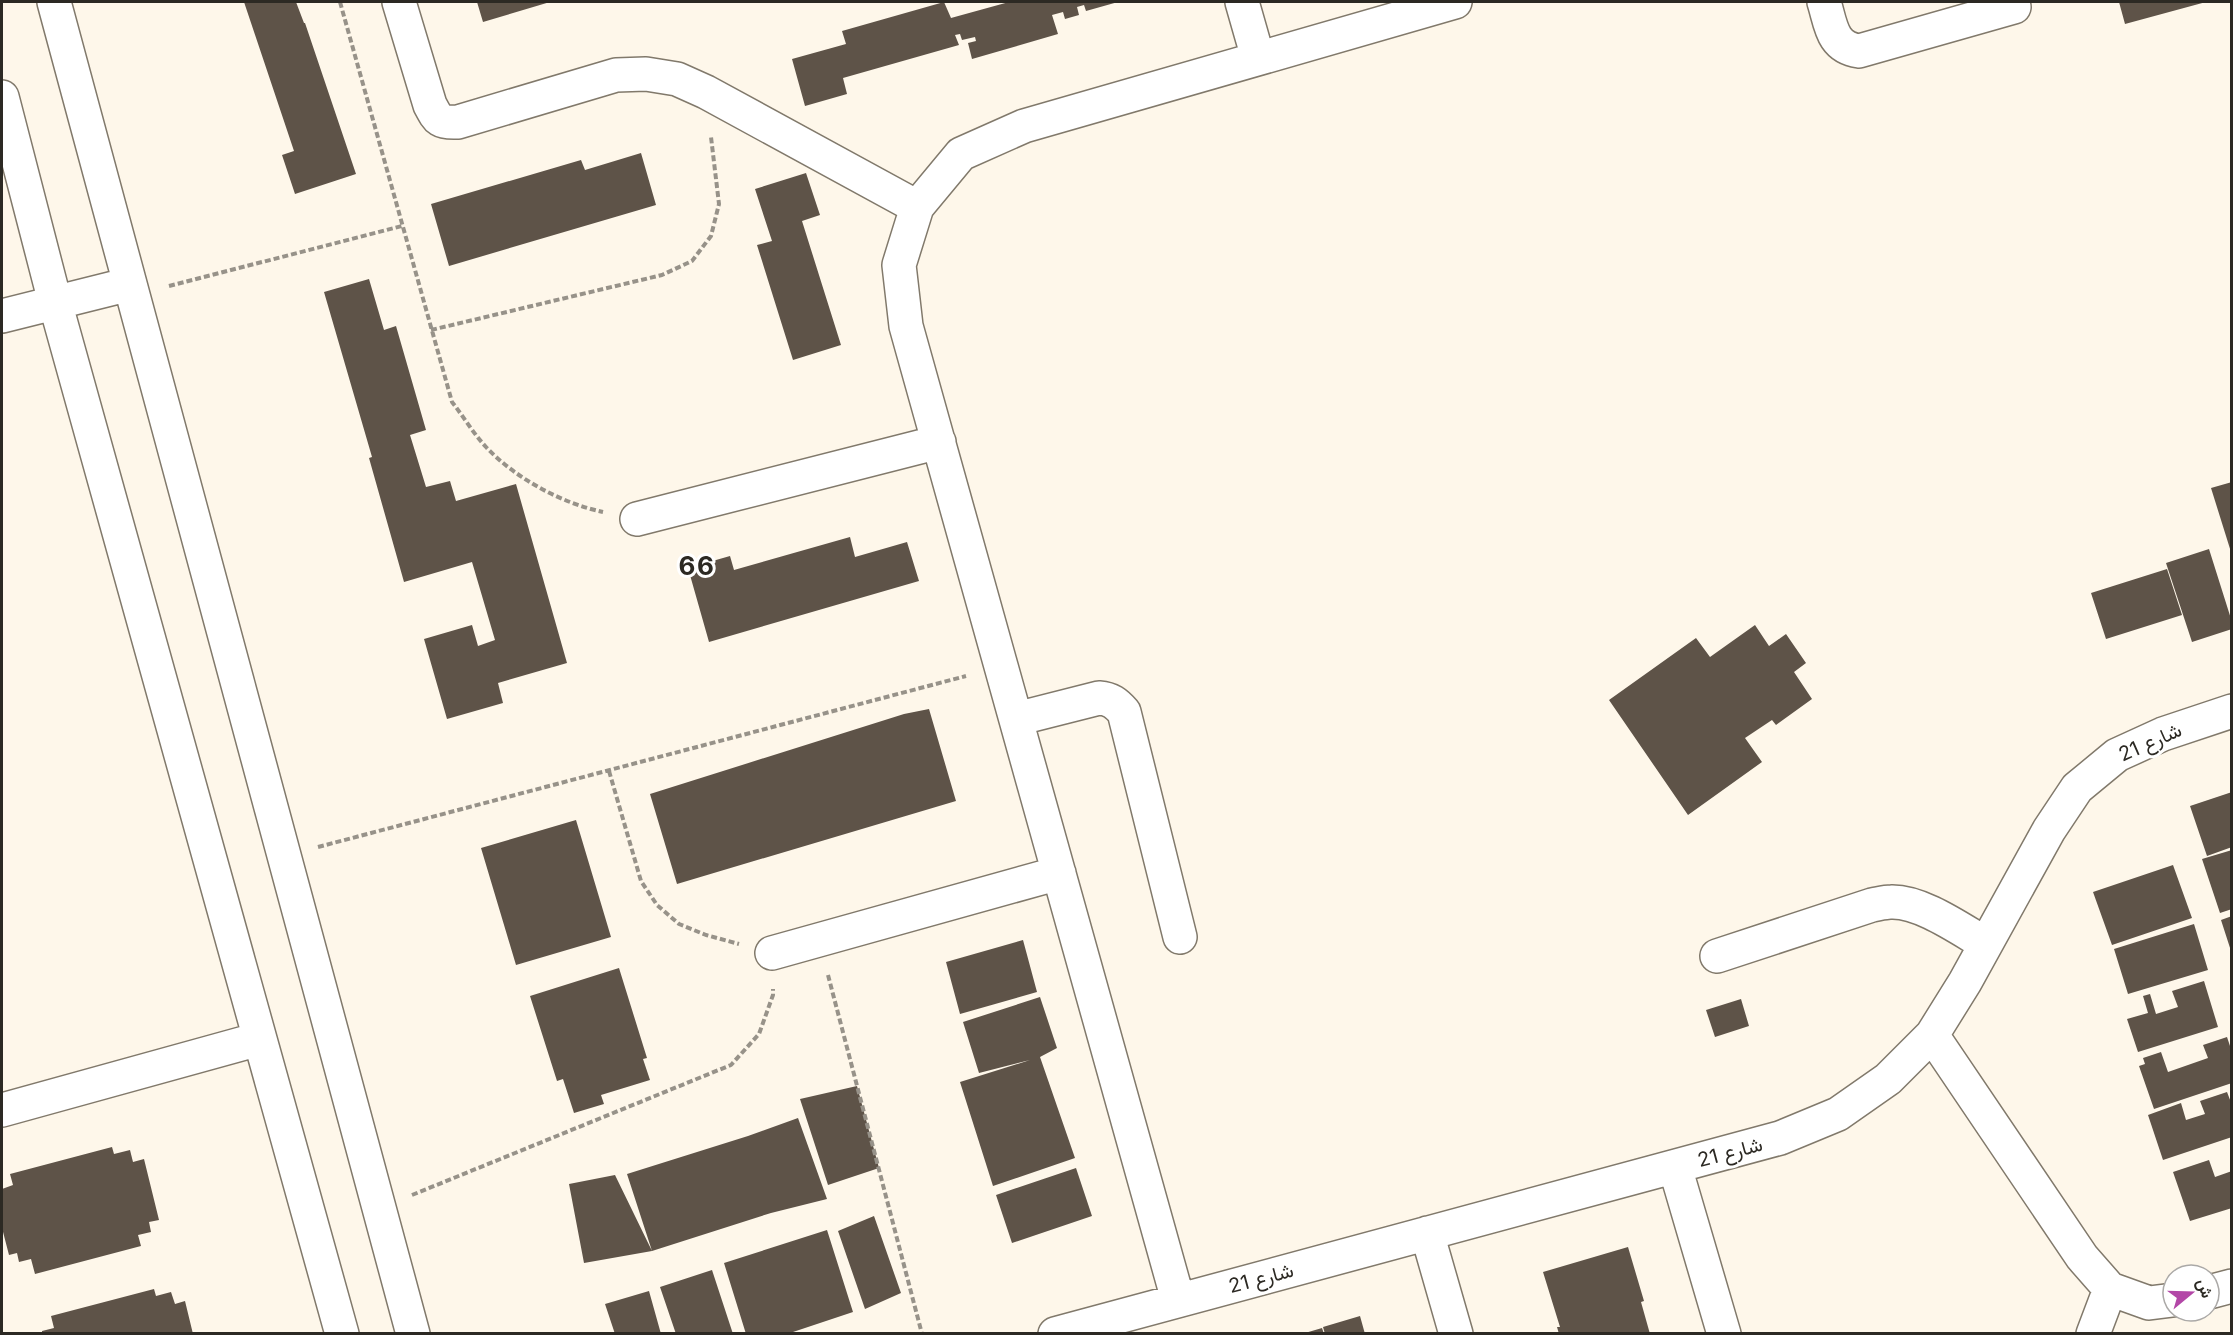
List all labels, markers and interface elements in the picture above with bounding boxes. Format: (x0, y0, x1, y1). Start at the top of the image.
district label: 66 (679, 550, 715, 581)
street label: شارع 21 (2115, 718, 2186, 768)
street label: شارع 21 (1695, 1132, 1766, 1174)
street label: شارع 21 (1226, 1258, 1297, 1300)
north arrow (2161, 1263, 2221, 1323)
text: ش (2193, 1276, 2218, 1300)

